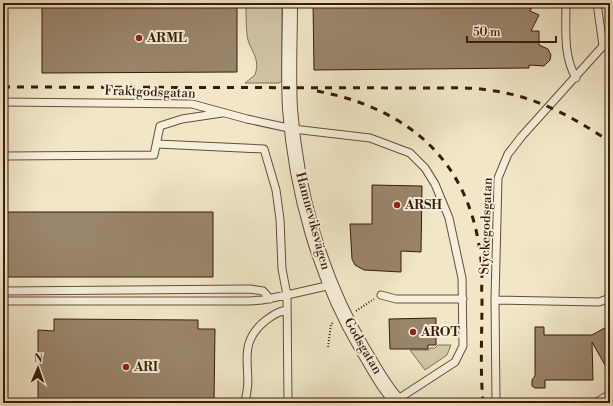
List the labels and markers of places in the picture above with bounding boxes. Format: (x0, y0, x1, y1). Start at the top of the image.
place label: ARML (146, 30, 187, 46)
marker: ARML (134, 33, 144, 43)
place label: ARSH (404, 197, 442, 213)
marker: ARSH (392, 200, 402, 210)
place label: AROT (420, 324, 460, 340)
marker: AROT (408, 327, 418, 337)
place label: ARI (133, 359, 158, 375)
marker: ARI (121, 362, 131, 372)

